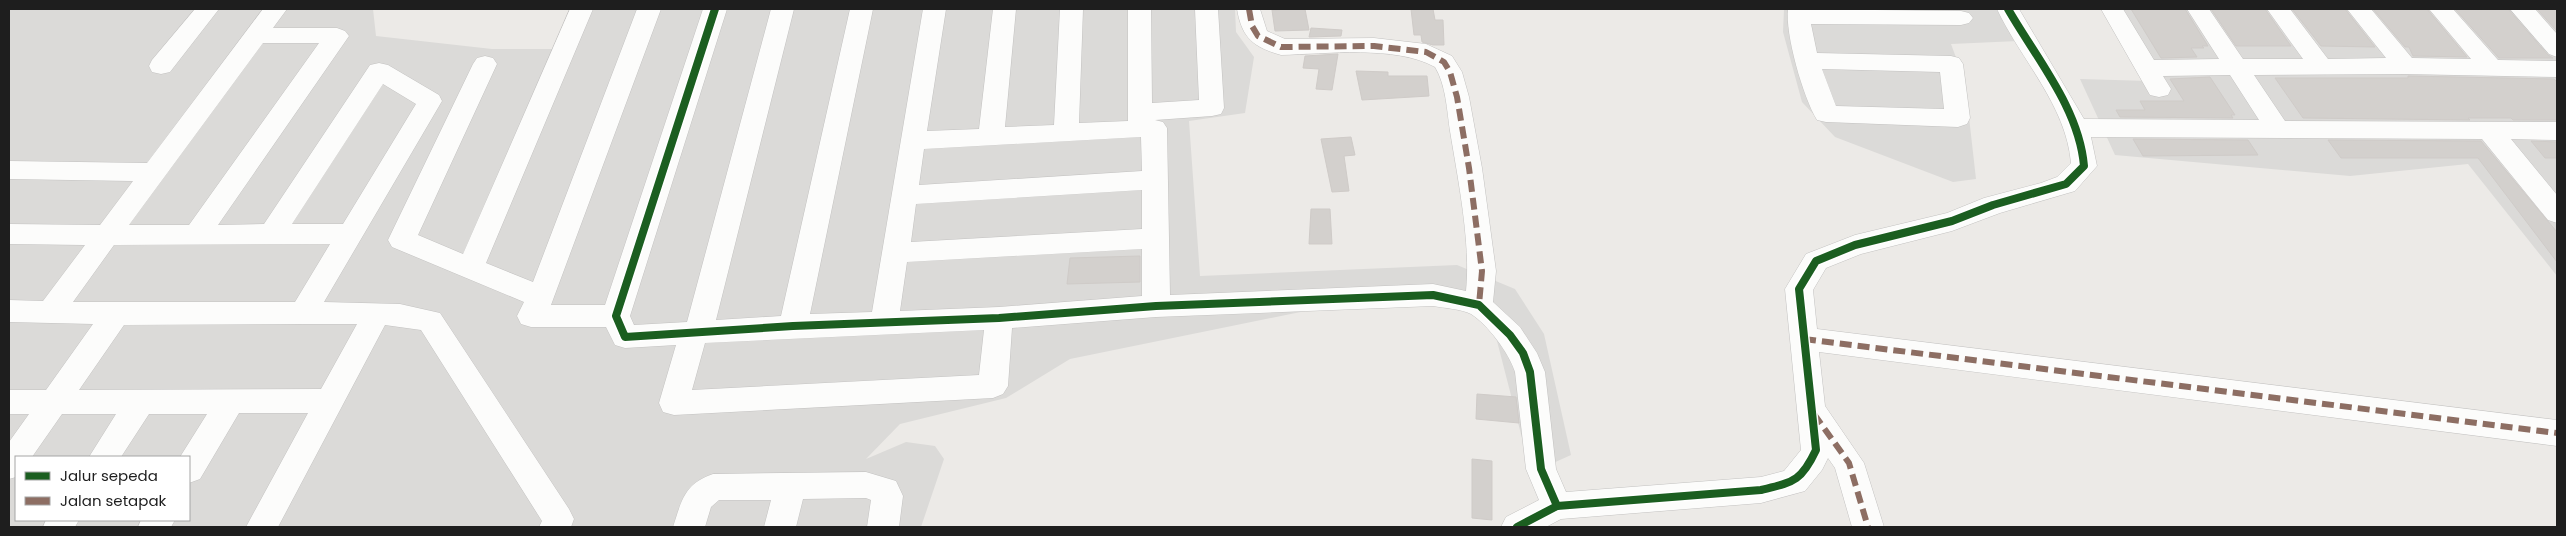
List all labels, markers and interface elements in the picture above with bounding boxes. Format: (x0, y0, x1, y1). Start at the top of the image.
legend (15, 456, 190, 521)
text: Jalur sepeda (60, 465, 158, 486)
text: Jalan setapak (60, 490, 167, 511)

